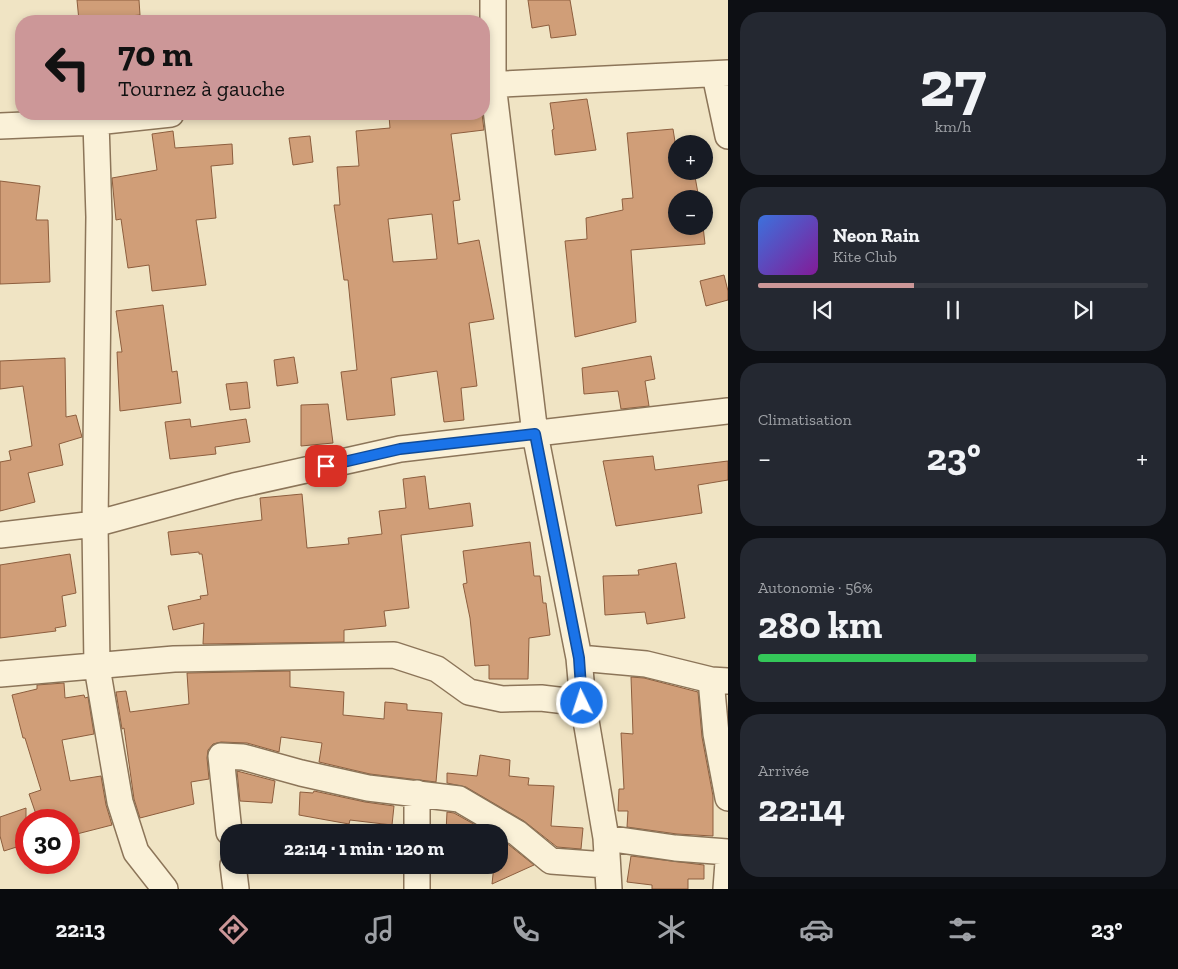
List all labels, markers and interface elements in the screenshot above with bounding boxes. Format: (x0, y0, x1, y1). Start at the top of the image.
text: 70 m (118, 33, 193, 75)
icon: left (35, 35, 100, 100)
text: 27 (919, 45, 987, 123)
text: Tournez à gauche (118, 75, 285, 102)
text: km/h (935, 117, 971, 136)
map controls (668, 135, 713, 235)
button: + (668, 135, 713, 180)
button: − (668, 190, 713, 235)
text: Neon Rain (833, 224, 920, 247)
text: Kite Club (833, 247, 897, 266)
icon: previous (809, 296, 837, 324)
icon: pause (939, 296, 967, 324)
icon: next (1069, 296, 1097, 324)
text: Climatisation (758, 410, 852, 429)
text: 23° (926, 434, 981, 480)
text: − (758, 442, 771, 475)
text: + (1136, 442, 1148, 475)
pin (305, 445, 347, 487)
icon: arrive (312, 452, 340, 480)
text: Autonomie · 56% (758, 578, 873, 597)
text: 280 km (758, 602, 882, 648)
position arrow (555, 676, 607, 728)
text: Arrivée (758, 761, 809, 780)
text: 22:14 (758, 785, 845, 831)
speed limit sign: 30 (15, 809, 80, 874)
text: 22:14 · 1 min · 120 m (284, 837, 444, 860)
icon: directions (216, 912, 251, 947)
icon: music (362, 912, 397, 947)
icon: phone (508, 912, 543, 947)
icon: climate (654, 912, 689, 947)
icon: car (799, 912, 834, 947)
icon: filters (945, 912, 980, 947)
text: 22:13 (55, 916, 105, 943)
text: 23° (1091, 916, 1123, 943)

